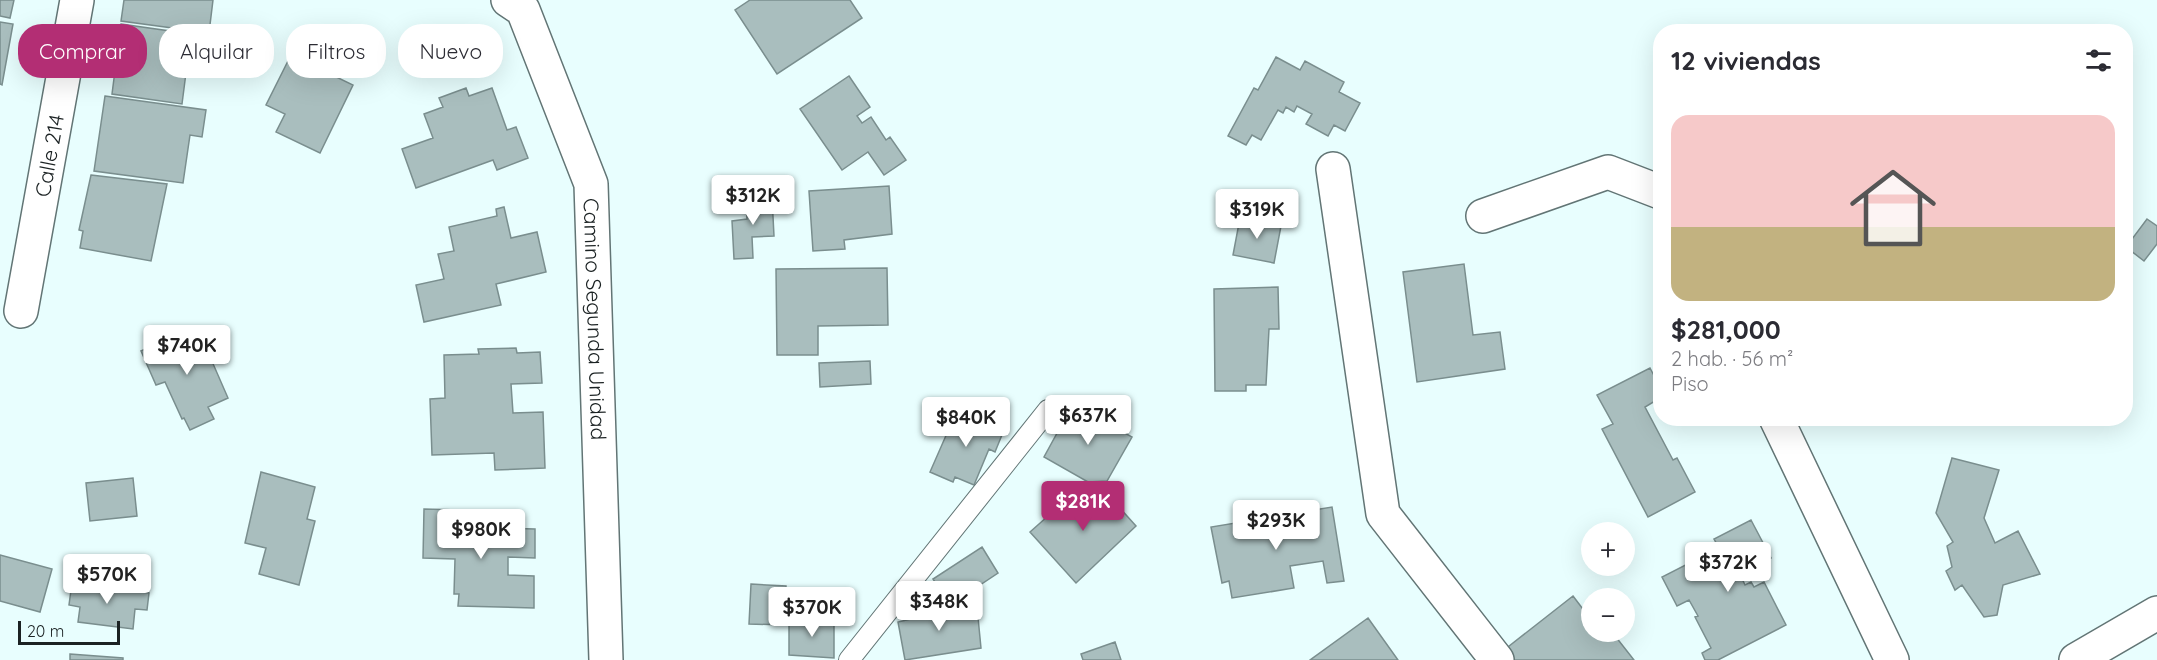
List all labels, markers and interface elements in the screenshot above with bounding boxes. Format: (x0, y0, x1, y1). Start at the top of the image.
chip: Comprar (18, 24, 147, 78)
chip: Alquilar (159, 24, 274, 78)
chip: Filtros (286, 24, 386, 78)
chip: Nuevo (398, 24, 503, 78)
text: 12 viviendas (1671, 44, 1821, 77)
icon: filters (2082, 44, 2115, 77)
street label: Calle 214 (29, 112, 69, 199)
icon: home (1839, 154, 1947, 262)
pin: $312K (711, 175, 795, 226)
text: $312K (726, 182, 780, 207)
pin: $319K (1215, 189, 1299, 240)
text: $319K (1230, 196, 1284, 221)
street label: Camino Segunda Unidad (578, 198, 612, 441)
text: $281,000 (1671, 313, 1781, 346)
pin: $740K (145, 325, 229, 376)
text: $740K (157, 332, 217, 357)
text: 2 hab. · 56 m² (1671, 346, 1793, 371)
text: Piso (1671, 371, 1709, 396)
pin: $637K (1046, 395, 1130, 446)
pin: $840K (924, 397, 1008, 448)
text: $637K (1059, 402, 1117, 427)
text: $840K (936, 404, 996, 429)
pin: $281K (1041, 481, 1125, 532)
text: $281K (1055, 488, 1111, 513)
pin: $293K (1234, 500, 1318, 551)
text: $293K (1247, 507, 1305, 532)
pin: $980K (439, 509, 523, 560)
text: $980K (451, 516, 511, 541)
map controls (1581, 522, 1635, 642)
button: + (1581, 522, 1635, 576)
pin: $372K (1686, 542, 1770, 593)
text: $372K (1699, 549, 1757, 574)
pin: $570K (65, 554, 149, 605)
text: $570K (77, 561, 137, 586)
pin: $348K (897, 581, 981, 632)
pin: $370K (770, 587, 854, 638)
text: $348K (910, 588, 968, 613)
button: − (1581, 588, 1635, 642)
text: $370K (782, 594, 842, 619)
scale bar (18, 618, 120, 646)
text: 20 m (27, 621, 64, 641)

